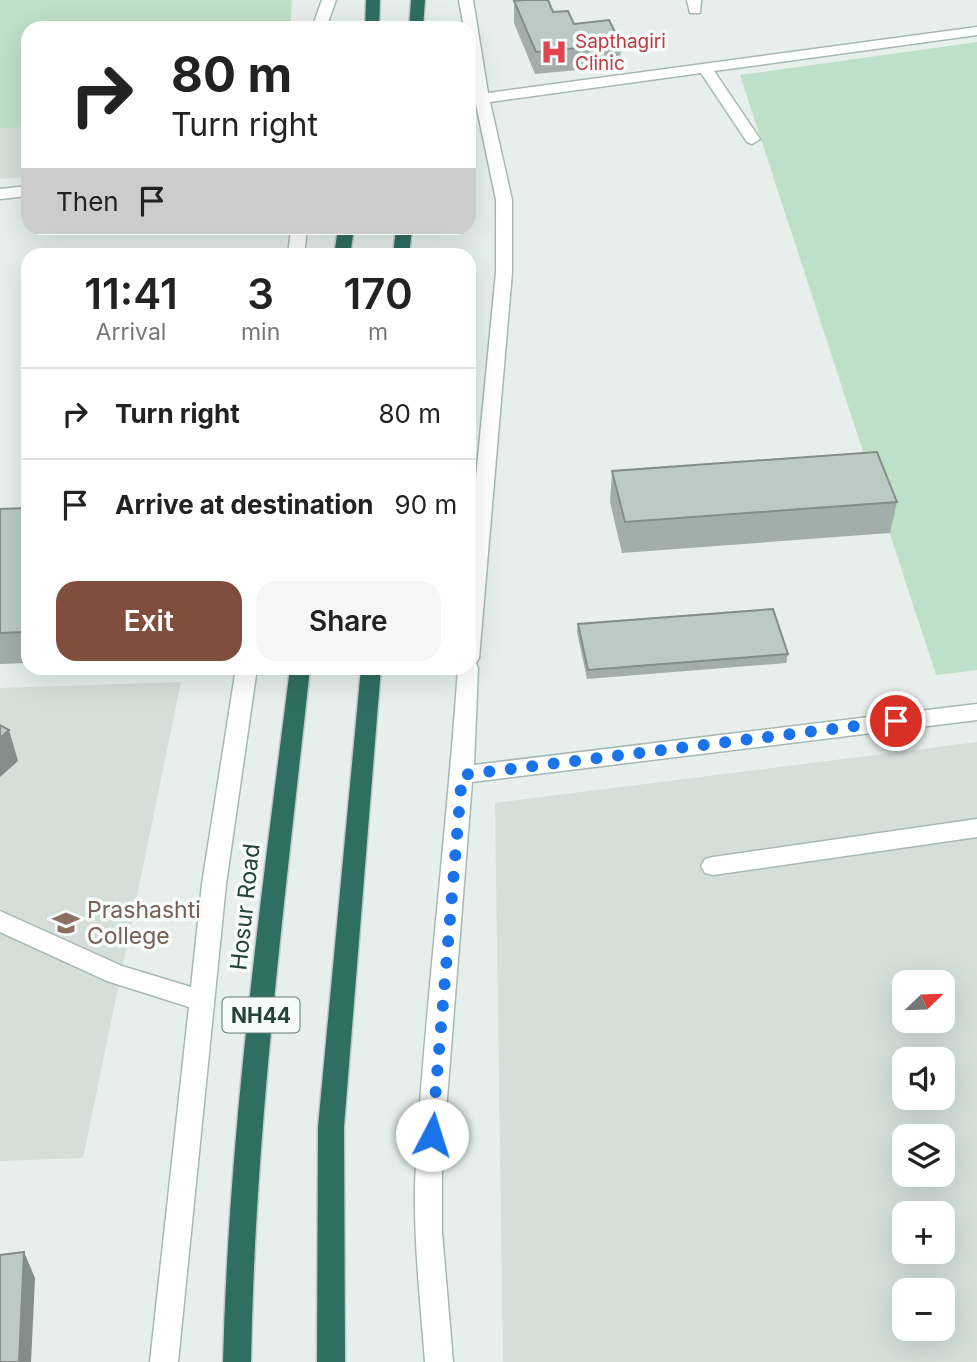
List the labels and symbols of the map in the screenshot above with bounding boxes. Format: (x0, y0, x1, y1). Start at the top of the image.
place label: Sapthagiri Clinic (575, 30, 666, 75)
hospital icon: Sapthagiri Clinic (539, 37, 569, 67)
pin (866, 691, 926, 751)
street label: Hosur Road (224, 842, 266, 972)
place label: Prashashti College (87, 896, 201, 950)
school or university icon: Prashashti College (51, 908, 81, 938)
north arrow (892, 970, 956, 1032)
road number: NH44 (222, 998, 300, 1032)
position arrow (395, 1098, 469, 1172)

